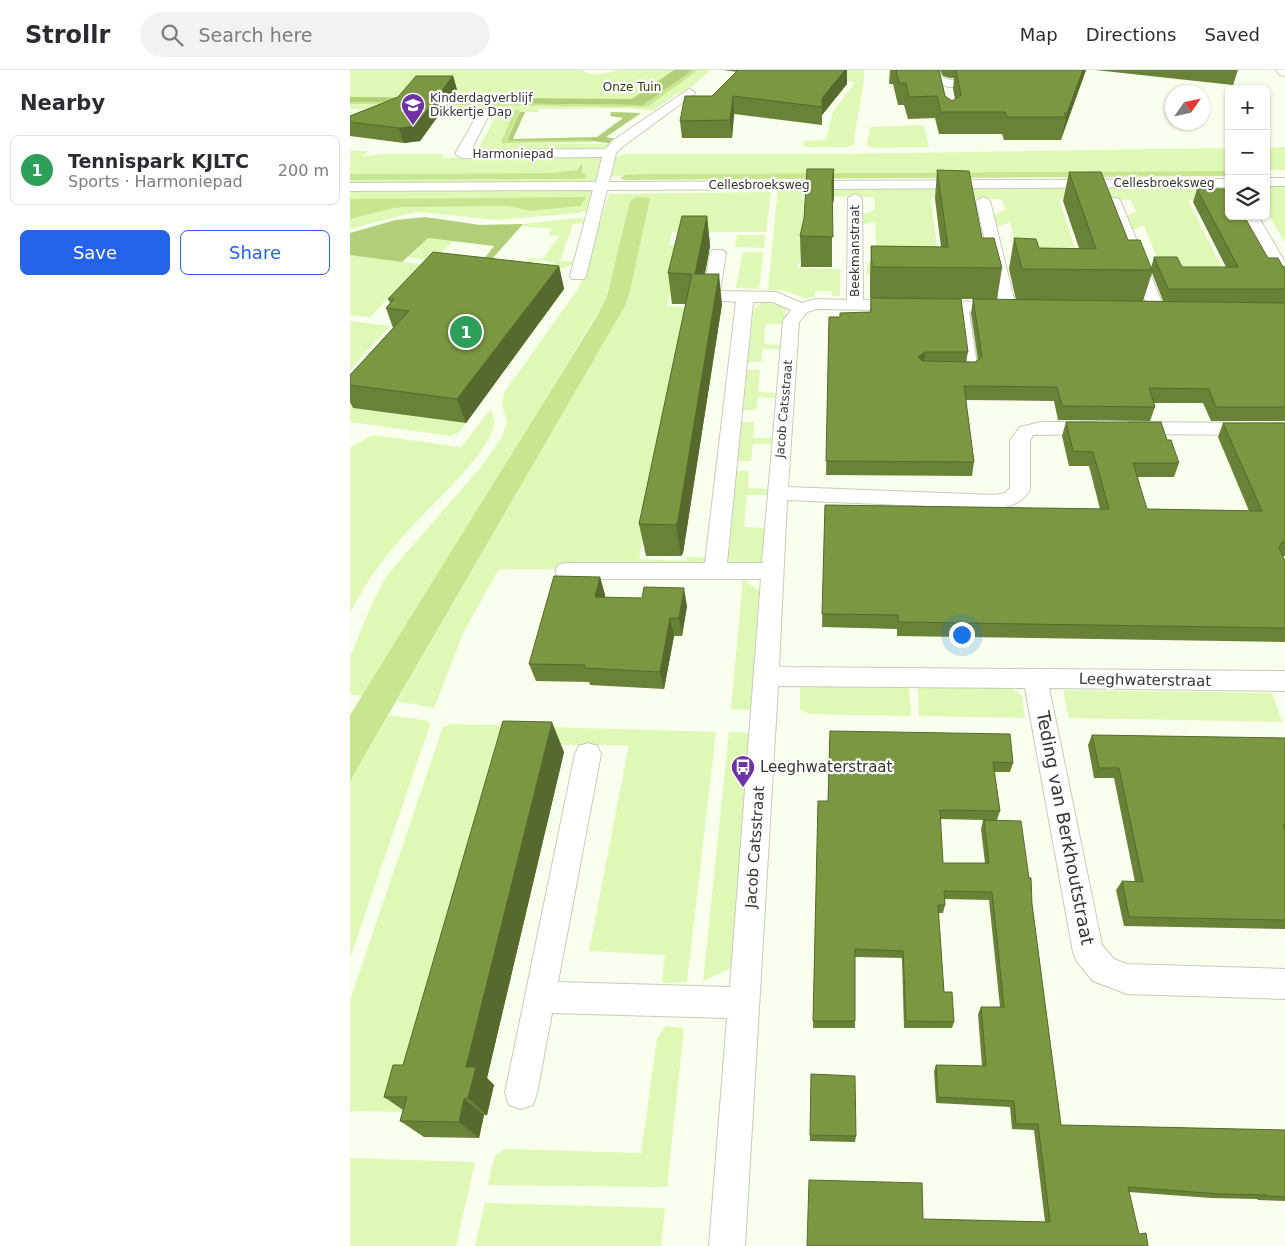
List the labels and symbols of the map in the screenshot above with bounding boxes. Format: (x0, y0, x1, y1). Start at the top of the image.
park label: Onze Tuin (603, 80, 661, 94)
north arrow (1165, 85, 1210, 130)
place label: Kinderdagverblijf Dikkertje Dap (430, 91, 533, 119)
school or university icon: Kinderdagverblijf Dikkertje Dap (400, 92, 426, 126)
street label: Harmoniepad (472, 147, 554, 161)
street label: Cellesbroeksweg (1113, 176, 1215, 190)
street label: Cellesbroeksweg (708, 178, 810, 192)
street label: Beekmanstraat (848, 205, 862, 297)
pin: 1 (450, 313, 482, 351)
street label: Jacob Catsstraat (773, 359, 795, 460)
your location (949, 622, 975, 648)
street label: Leeghwaterstraat (1079, 670, 1211, 690)
street label: Teding van Berkhoutstraat (1032, 708, 1098, 947)
bus stop icon: Leeghwaterstraat (730, 754, 756, 788)
place label: Leeghwaterstraat (760, 758, 893, 776)
street label: Jacob Catsstraat (742, 785, 768, 910)

